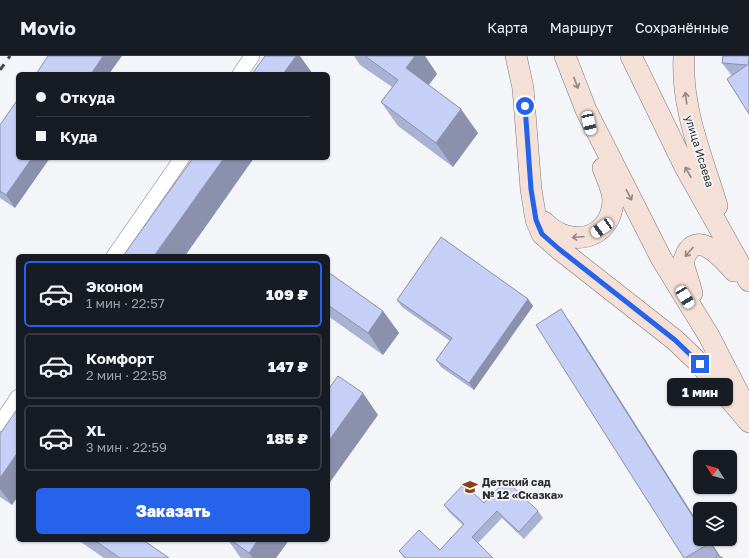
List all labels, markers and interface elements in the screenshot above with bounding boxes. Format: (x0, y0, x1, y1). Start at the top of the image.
text: Movio (20, 16, 76, 39)
text: Карта (487, 19, 528, 36)
text: Маршрут (550, 19, 613, 36)
text: Сохранённые (635, 19, 729, 36)
one-way arrow (572, 77, 580, 89)
text: Откуда (60, 88, 115, 106)
one-way arrow (682, 92, 690, 105)
route start (516, 97, 534, 115)
car (580, 110, 598, 136)
street label: улица Исаева (683, 114, 717, 188)
text: Куда (60, 127, 97, 145)
one-way arrow (684, 167, 691, 179)
one-way arrow (626, 189, 633, 201)
car (589, 216, 615, 240)
one-way arrow (571, 234, 584, 241)
one-way arrow (684, 247, 693, 257)
icon: car (38, 276, 74, 312)
text: Эконом (86, 277, 143, 295)
car (674, 284, 696, 310)
text: 109 ₽ (266, 285, 308, 303)
text: 1 мин · 22:57 (86, 295, 165, 311)
icon: car (38, 348, 74, 384)
text: Комфорт (86, 349, 154, 367)
route end (691, 355, 709, 373)
text: 147 ₽ (268, 357, 308, 375)
text: 2 мин · 22:58 (86, 367, 167, 383)
callout: 1 мин (667, 378, 733, 406)
text: 1 мин (682, 384, 718, 400)
icon: car (38, 420, 74, 456)
text: XL (86, 421, 105, 439)
text: 185 ₽ (266, 429, 308, 447)
text: 3 мин · 22:59 (86, 439, 167, 455)
north arrow (693, 450, 737, 494)
map controls (693, 450, 737, 546)
place label: Детский сад № 12 «Сказка» (482, 475, 563, 501)
school or university icon: Детский сад № 12 «Сказка» (461, 478, 479, 496)
button: Заказать (36, 488, 310, 534)
button: layers (693, 502, 737, 546)

